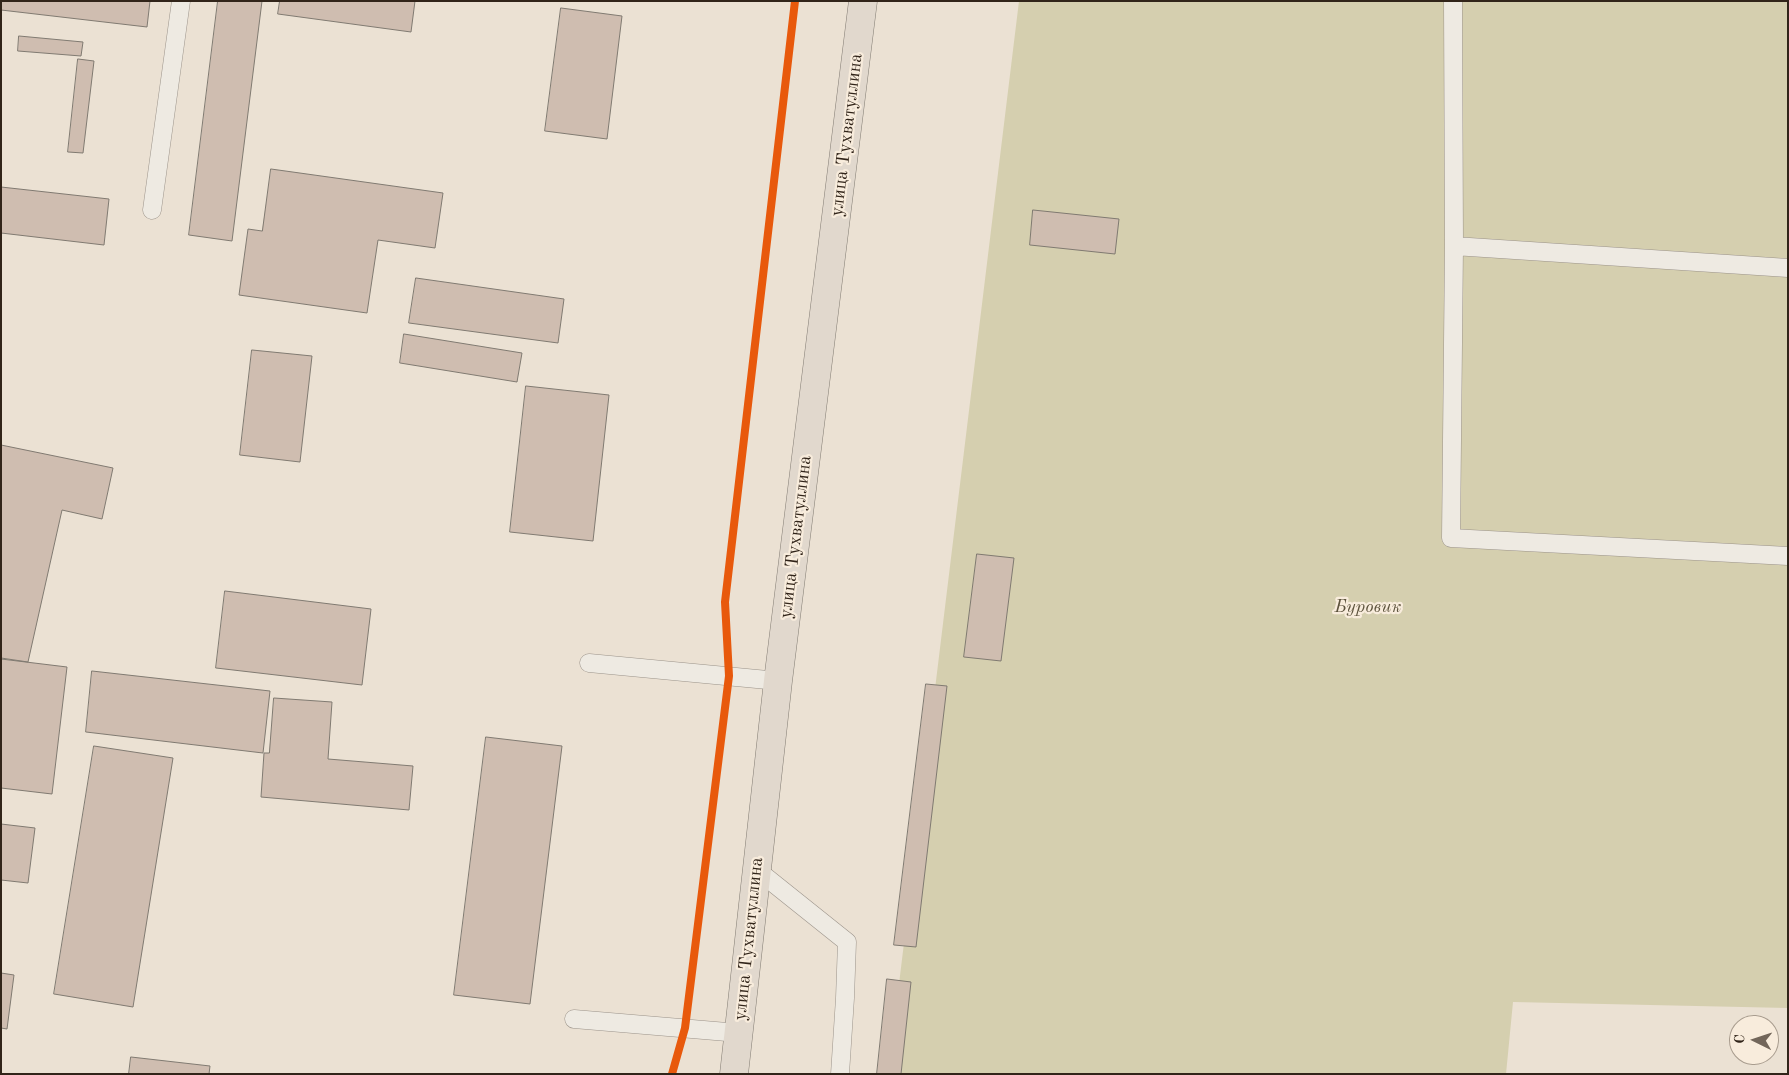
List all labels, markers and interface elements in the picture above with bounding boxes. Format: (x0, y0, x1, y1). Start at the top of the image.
street label: улица Тухватуллина (826, 52, 868, 218)
street label: улица Тухватуллина (775, 454, 817, 620)
park label: Буровик (1335, 596, 1401, 618)
street label: улица Тухватуллина (730, 856, 768, 1022)
north arrow (1729, 1015, 1779, 1065)
text: С (1733, 1034, 1747, 1044)

